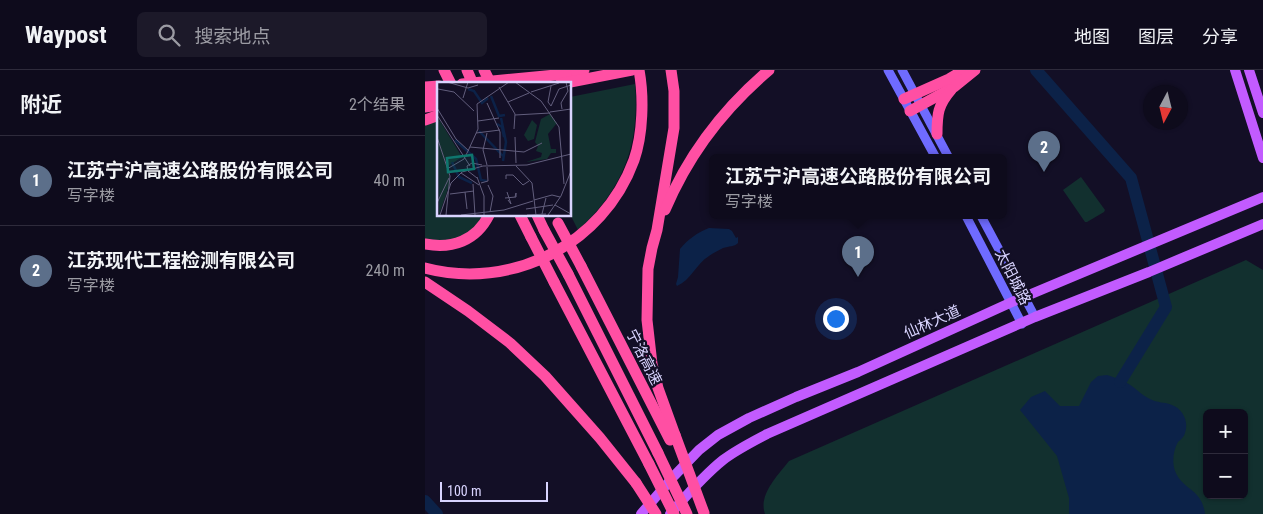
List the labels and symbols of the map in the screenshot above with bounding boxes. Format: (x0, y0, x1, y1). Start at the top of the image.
inset map (437, 82, 571, 216)
north arrow (1143, 85, 1188, 130)
pin: 2 (1028, 131, 1060, 172)
pin: 1 (842, 236, 874, 277)
street label: 太阳城路 (991, 246, 1035, 308)
street label: 仙林大道 (901, 302, 963, 342)
your location (823, 306, 849, 332)
street label: 宁洛高速 (622, 326, 666, 388)
scale bar (440, 479, 547, 502)

